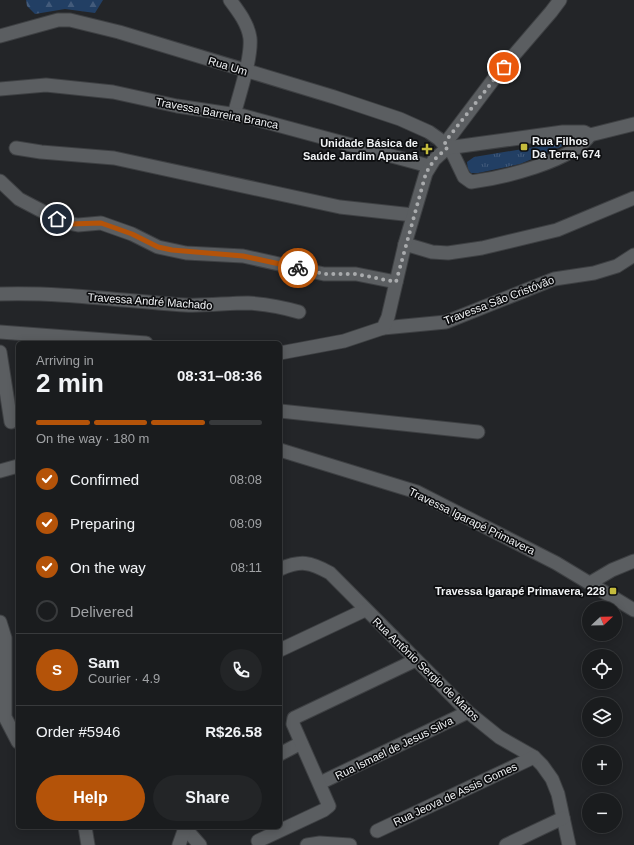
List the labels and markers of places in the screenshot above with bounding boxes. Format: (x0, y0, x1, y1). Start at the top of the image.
pin (487, 50, 521, 84)
place label: Rua Filhos Da Terra, 674 (532, 135, 601, 160)
place label: Unidade Básica de Saúde Jardim Apuanã (303, 137, 419, 162)
marker: Rua Filhos Da Terra, 674 (519, 142, 529, 152)
marker: Unidade Básica de Saúde Jardim Apuanã (421, 143, 433, 155)
pin (40, 202, 74, 236)
place label: Travessa Igarapé Primavera, 228 (435, 585, 605, 597)
marker: Travessa Igarapé Primavera, 228 (608, 586, 618, 596)

